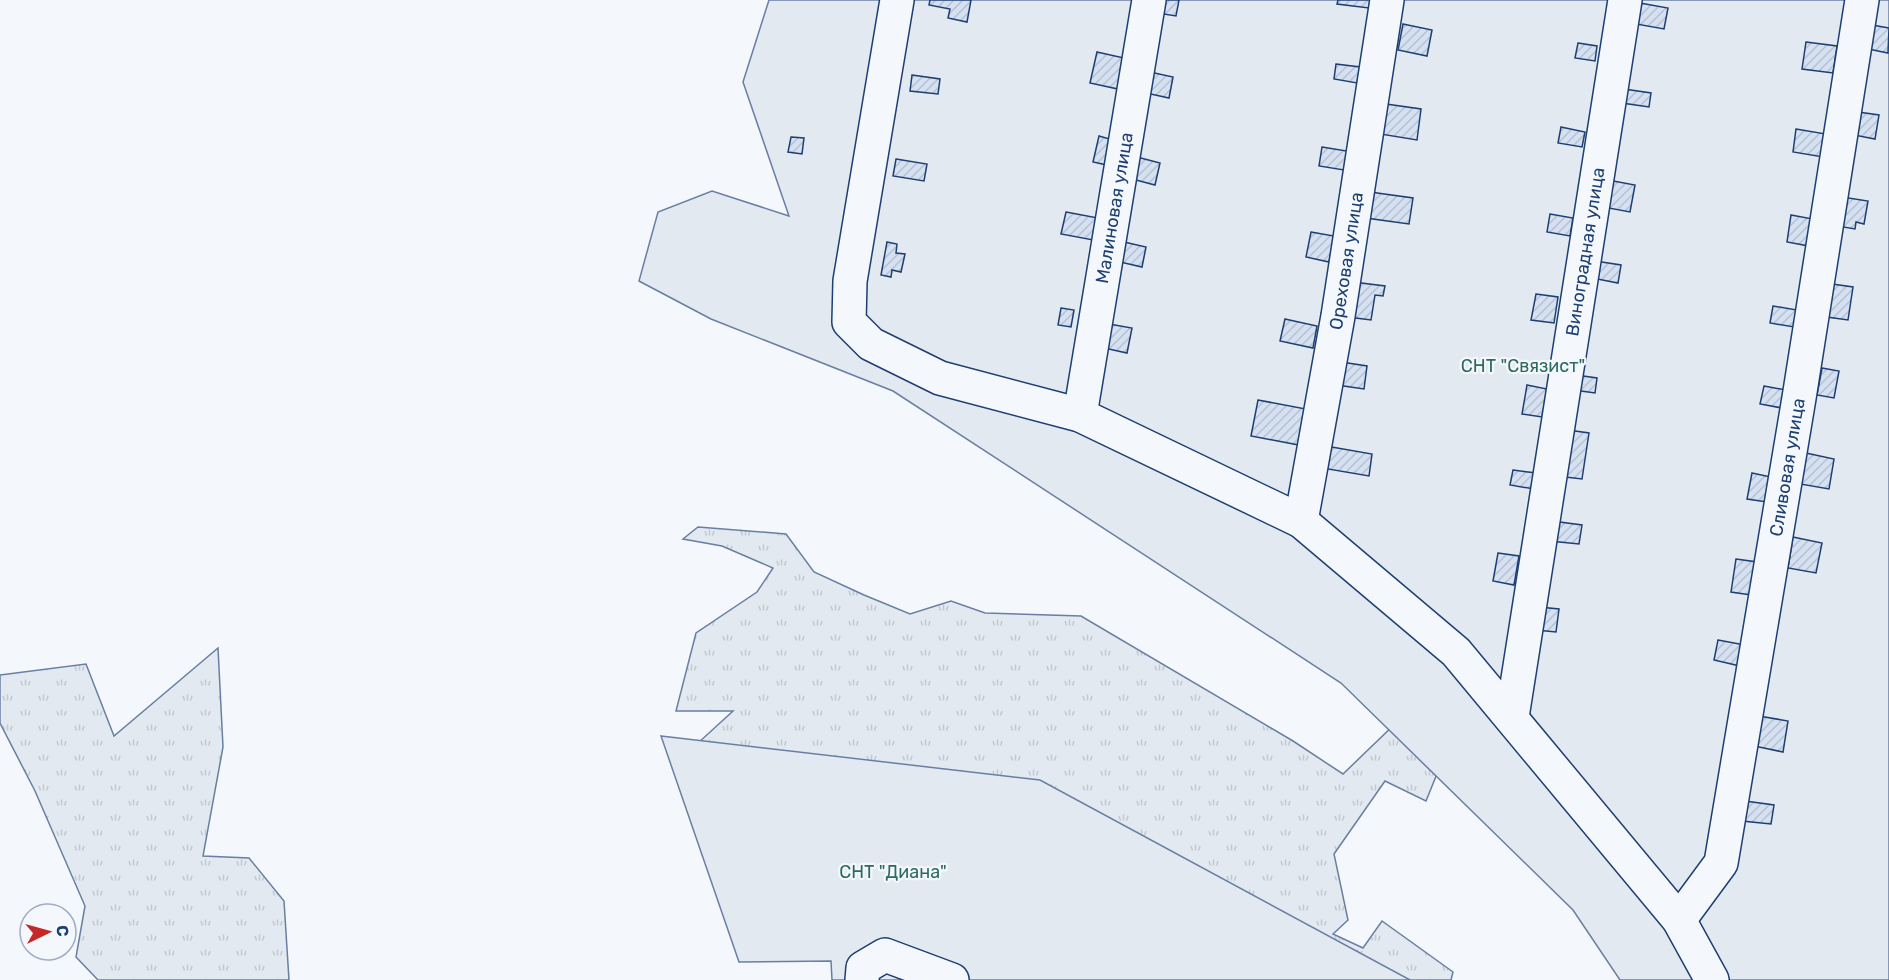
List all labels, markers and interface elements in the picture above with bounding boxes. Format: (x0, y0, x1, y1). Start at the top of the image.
street label: Малиновая улица (1091, 131, 1138, 285)
street label: Виноградная улица (1561, 166, 1609, 338)
street label: Ореховая улица (1325, 191, 1368, 332)
park label: СНТ "Связист" (1461, 355, 1585, 377)
street label: Сливовая улица (1765, 396, 1810, 538)
park label: СНТ "Диана" (839, 861, 947, 883)
north arrow (18, 902, 78, 962)
text: С (52, 924, 72, 937)

